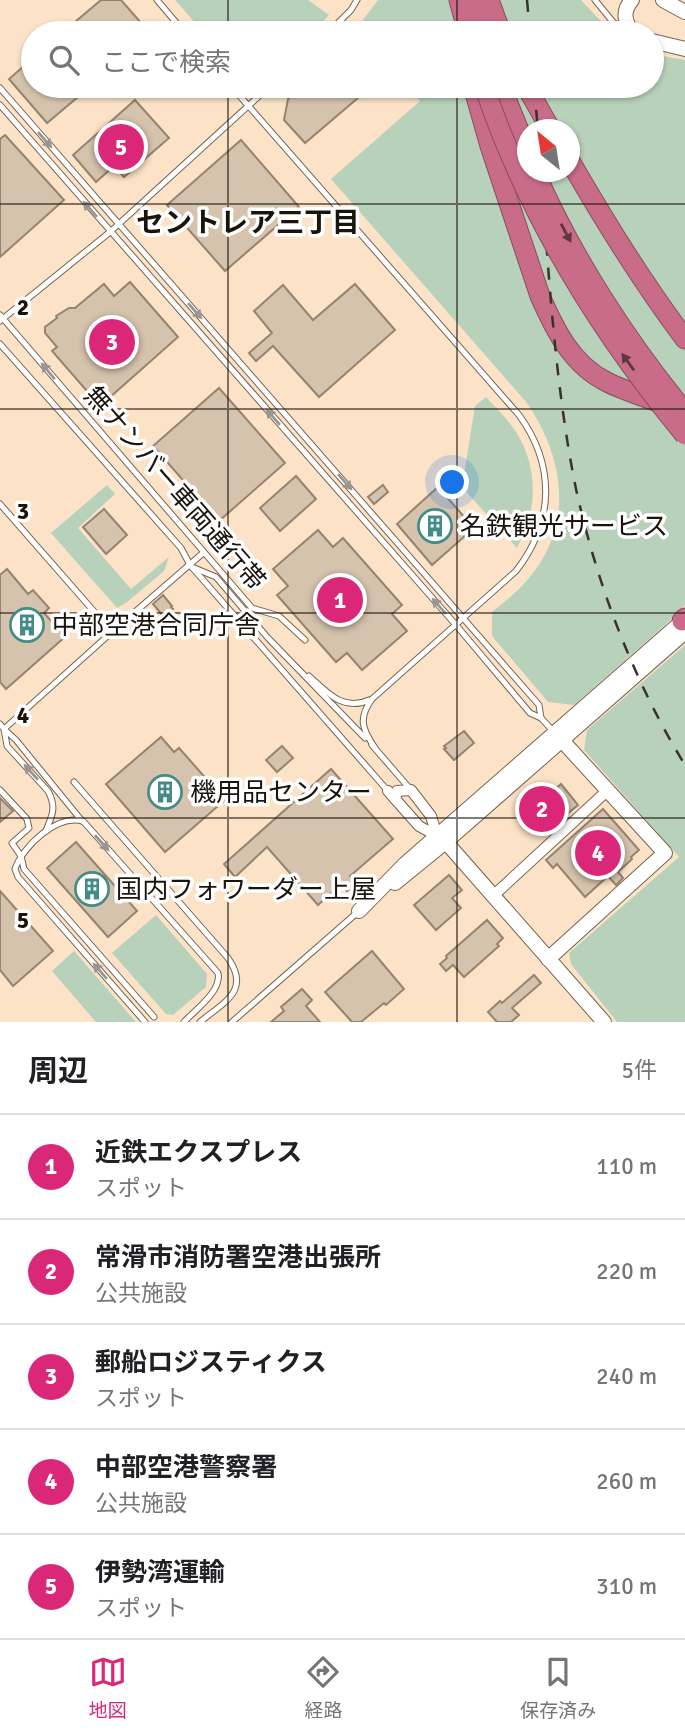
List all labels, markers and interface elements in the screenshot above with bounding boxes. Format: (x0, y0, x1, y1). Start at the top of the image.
search box (21, 21, 664, 98)
icon: search (45, 41, 83, 79)
text: ここで検索 (101, 47, 231, 79)
north arrow (517, 119, 580, 182)
pin: 5 (98, 121, 144, 173)
one-way arrow (37, 131, 52, 148)
one-way arrow (83, 200, 98, 217)
district label: セントレア三丁目 (136, 206, 360, 240)
one-way arrow (560, 223, 572, 242)
text: 2 (17, 293, 29, 322)
one-way arrow (187, 302, 202, 319)
pin: 3 (89, 316, 135, 368)
one-way arrow (621, 353, 635, 371)
one-way arrow (41, 362, 56, 379)
street label: 無ナンバー車両通行帯 (77, 380, 272, 597)
one-way arrow (265, 408, 281, 425)
your location (435, 465, 469, 499)
one-way arrow (337, 473, 353, 491)
text: 3 (17, 497, 29, 526)
building icon: 名鉄観光サービス (416, 507, 454, 545)
place label: 名鉄観光サービス (460, 511, 668, 543)
pin: 1 (317, 574, 363, 626)
one-way arrow (431, 597, 447, 615)
building icon: 中部空港合同庁舎 (8, 606, 46, 644)
place label: 中部空港合同庁舎 (52, 610, 260, 642)
text: 4 (17, 701, 29, 730)
one-way arrow (23, 764, 39, 781)
building icon: 機用品センター (146, 773, 184, 811)
place label: 機用品センター (190, 777, 372, 809)
pin: 2 (519, 783, 565, 835)
pin: 4 (575, 827, 621, 879)
one-way arrow (94, 834, 110, 851)
building icon: 国内フォワーダー上屋 (73, 870, 111, 908)
place label: 国内フォワーダー上屋 (116, 874, 376, 906)
text: 5 (17, 906, 29, 935)
one-way arrow (93, 962, 108, 979)
text: 周辺 (28, 1053, 88, 1090)
text: 5件 (622, 1056, 657, 1085)
text: 近鉄エクスプレス (95, 1137, 302, 1169)
text: 1 (45, 1152, 57, 1181)
text: 110 m (596, 1152, 657, 1181)
text: スポット (95, 1174, 187, 1203)
text: 常滑市消防署空港出張所 (95, 1242, 381, 1274)
text: 2 (45, 1257, 57, 1286)
text: 220 m (596, 1257, 657, 1286)
text: 公共施設 (95, 1279, 187, 1308)
text: 郵船ロジスティクス (95, 1347, 327, 1379)
text: 3 (45, 1362, 57, 1391)
text: 240 m (596, 1362, 657, 1391)
text: スポット (95, 1384, 187, 1413)
text: 中部空港警察署 (95, 1452, 277, 1484)
text: 4 (45, 1467, 57, 1496)
text: 260 m (596, 1467, 657, 1496)
text: 公共施設 (95, 1489, 187, 1518)
text: 伊勢湾運輸 (95, 1557, 225, 1589)
text: 5 (45, 1572, 57, 1601)
text: 310 m (596, 1572, 657, 1601)
text: スポット (95, 1594, 187, 1623)
tab: 地図 (89, 1653, 127, 1723)
tab: 経路 (304, 1653, 342, 1723)
tab: 保存済み (520, 1653, 596, 1723)

